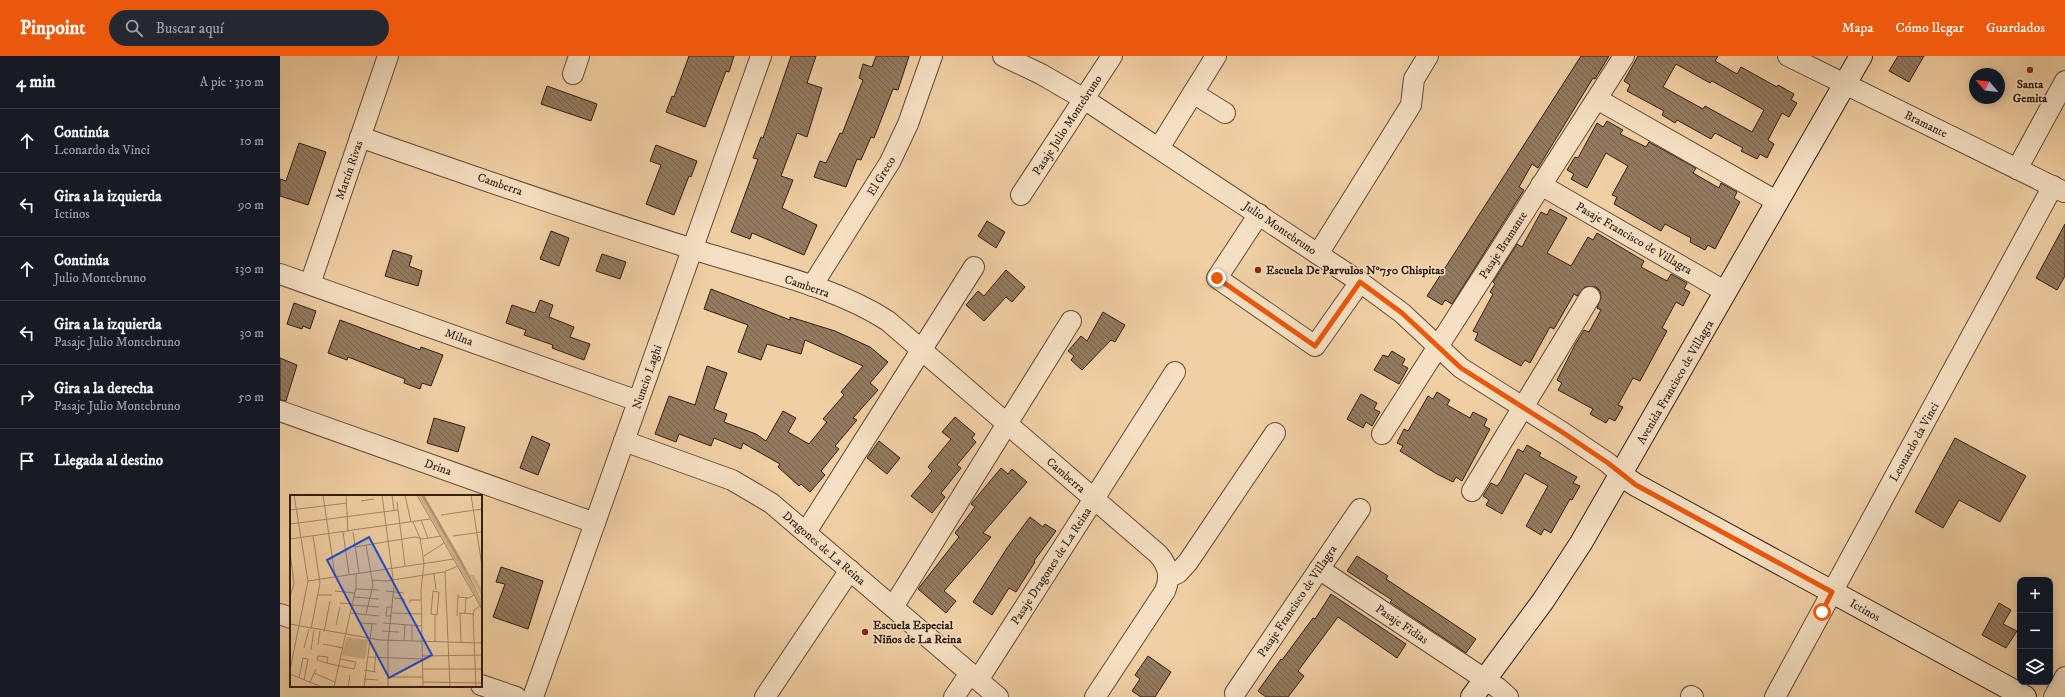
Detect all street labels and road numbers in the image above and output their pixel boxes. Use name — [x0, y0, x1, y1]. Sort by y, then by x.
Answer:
street label: Pasaje Julio Montebruno — [1029, 72, 1106, 178]
street label: Bramante — [1902, 108, 1950, 141]
street label: Martín Rivas — [332, 139, 367, 202]
street label: El Greco — [864, 154, 899, 199]
street label: Camberra — [475, 170, 525, 199]
street label: Julio Montebruno — [1239, 198, 1319, 258]
street label: Pasaje Francisco de Villagra — [1573, 199, 1695, 278]
street label: Pasaje Bramante — [1476, 209, 1531, 282]
street label: Camberra — [782, 272, 832, 301]
street label: Avenida Francisco de Villagra — [1634, 317, 1718, 447]
street label: Milna — [443, 325, 476, 350]
street label: Nuncio Laghi — [629, 343, 666, 411]
street label: Leonardo da Vinci — [1886, 400, 1942, 485]
street label: Camberra — [1043, 454, 1089, 497]
street label: Drina — [422, 456, 454, 479]
street label: Pasaje Dragones de La Reina — [1008, 504, 1095, 628]
street label: Dragones de La Reina — [779, 508, 869, 589]
street label: Pasaje Francisco de Villagra — [1254, 542, 1341, 660]
street label: Ictinos — [1847, 596, 1883, 625]
street label: Pasaje Fidias — [1373, 601, 1431, 647]

